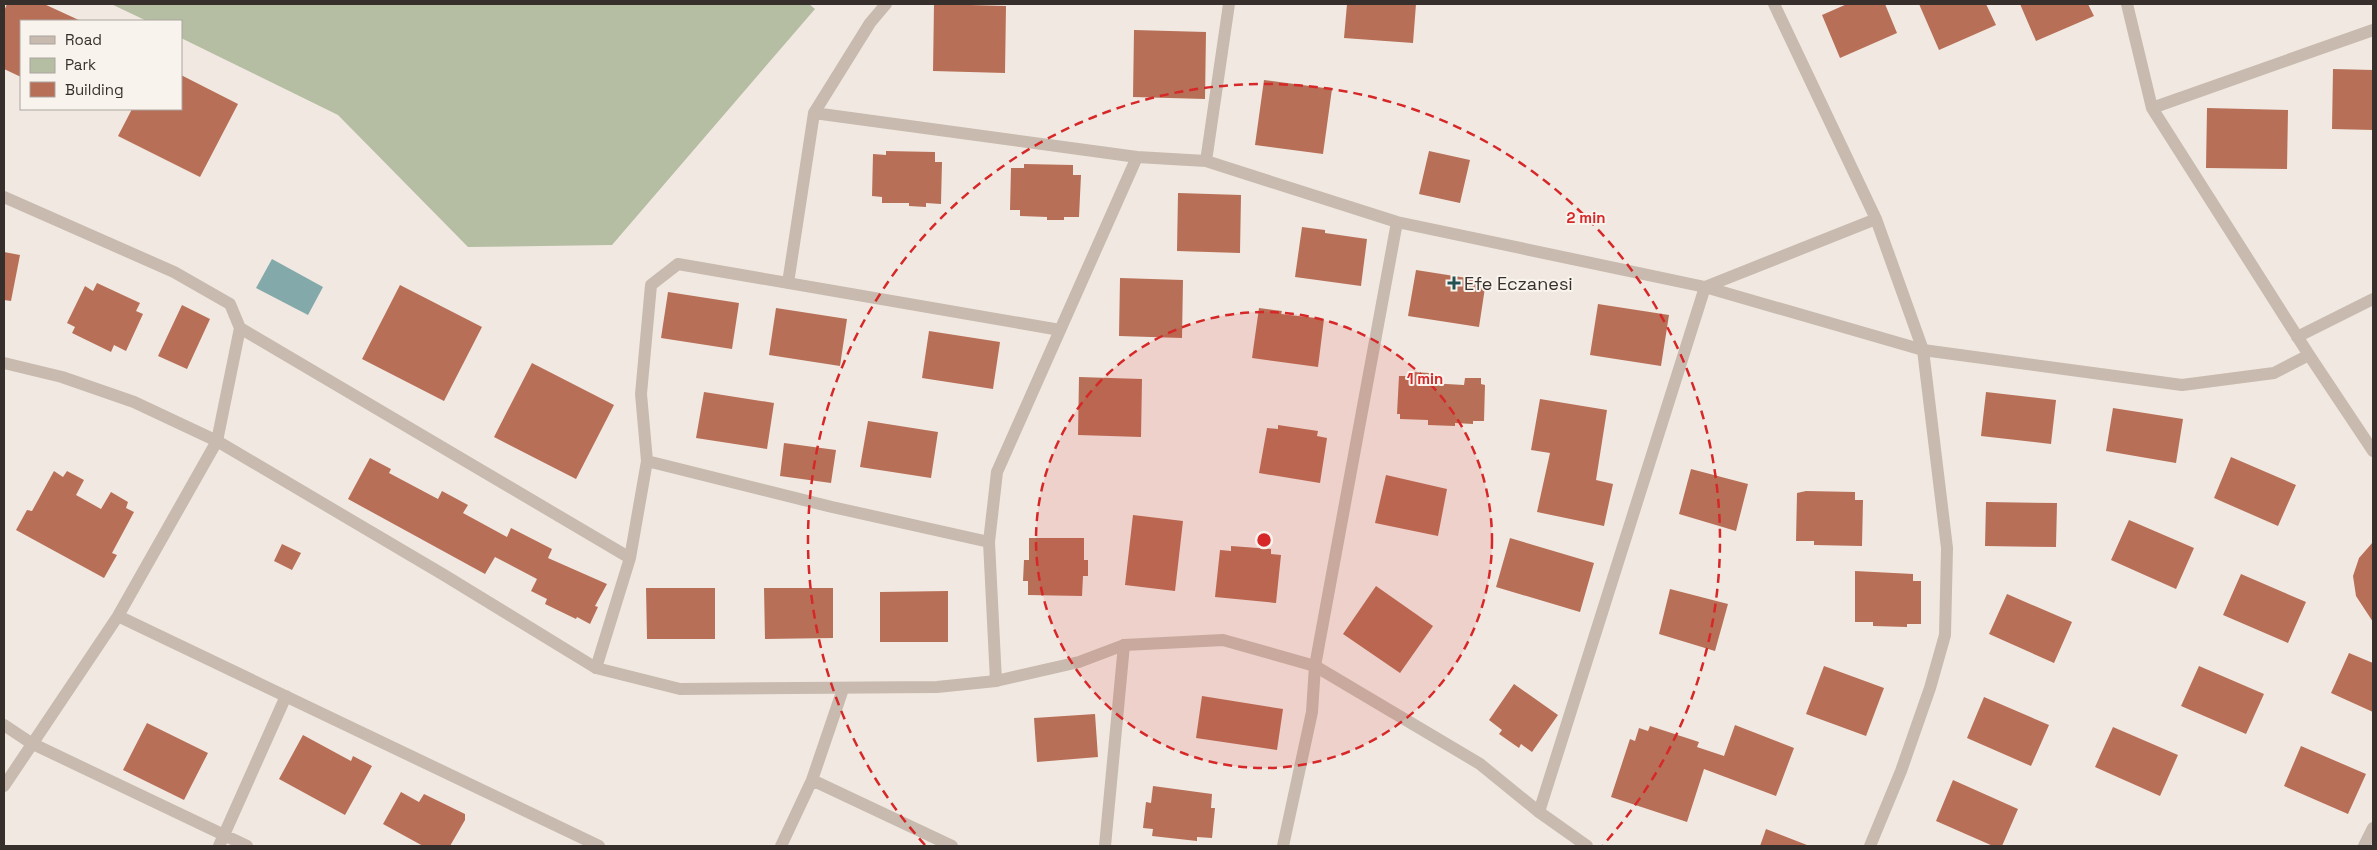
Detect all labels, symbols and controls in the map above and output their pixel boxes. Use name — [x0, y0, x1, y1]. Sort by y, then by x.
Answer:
legend — [20, 20, 182, 110]
text: Road — [65, 30, 102, 49]
text: Park — [65, 55, 96, 74]
text: Building — [65, 80, 124, 99]
text: 2 min — [1567, 208, 1605, 227]
place label: Efe Eczanesi — [1464, 272, 1573, 295]
marker: Efe Eczanesi — [1448, 277, 1460, 289]
text: 1 min — [1407, 369, 1443, 388]
centre of rings — [1255, 531, 1273, 549]

